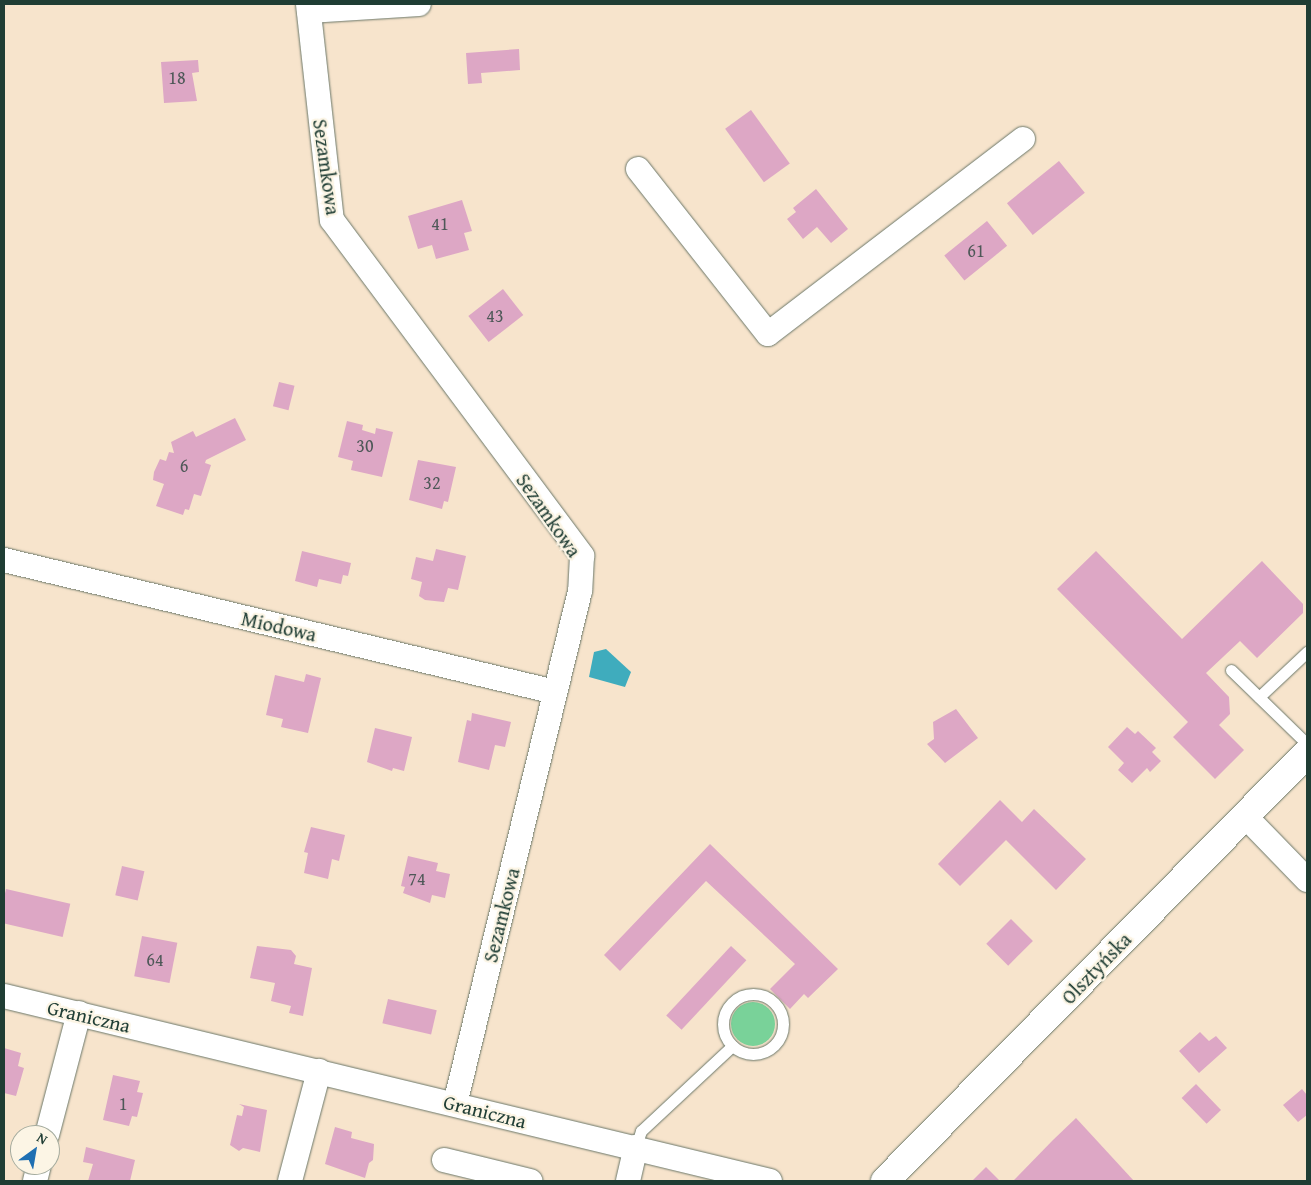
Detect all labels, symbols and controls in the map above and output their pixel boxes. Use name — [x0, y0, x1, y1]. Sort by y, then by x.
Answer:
house number: 18 — [168, 67, 186, 89]
street label: Sezamkowa — [308, 117, 346, 217]
house number: 41 — [431, 213, 449, 235]
house number: 61 — [967, 240, 985, 262]
house number: 43 — [486, 305, 504, 327]
house number: 30 — [356, 435, 374, 457]
house number: 6 — [180, 455, 188, 477]
street label: Sezamkowa — [511, 469, 587, 561]
house number: 32 — [423, 472, 441, 494]
street label: Miodowa — [239, 606, 319, 646]
street label: Sezamkowa — [478, 865, 524, 965]
house number: 74 — [408, 868, 426, 890]
street label: Olsztyńska — [1056, 927, 1136, 1009]
house number: 64 — [146, 949, 164, 971]
street label: Graniczna — [45, 995, 133, 1037]
street label: Graniczna — [441, 1089, 529, 1133]
house number: 1 — [119, 1093, 127, 1115]
north arrow — [10, 1125, 60, 1175]
text: N — [33, 1127, 52, 1149]

